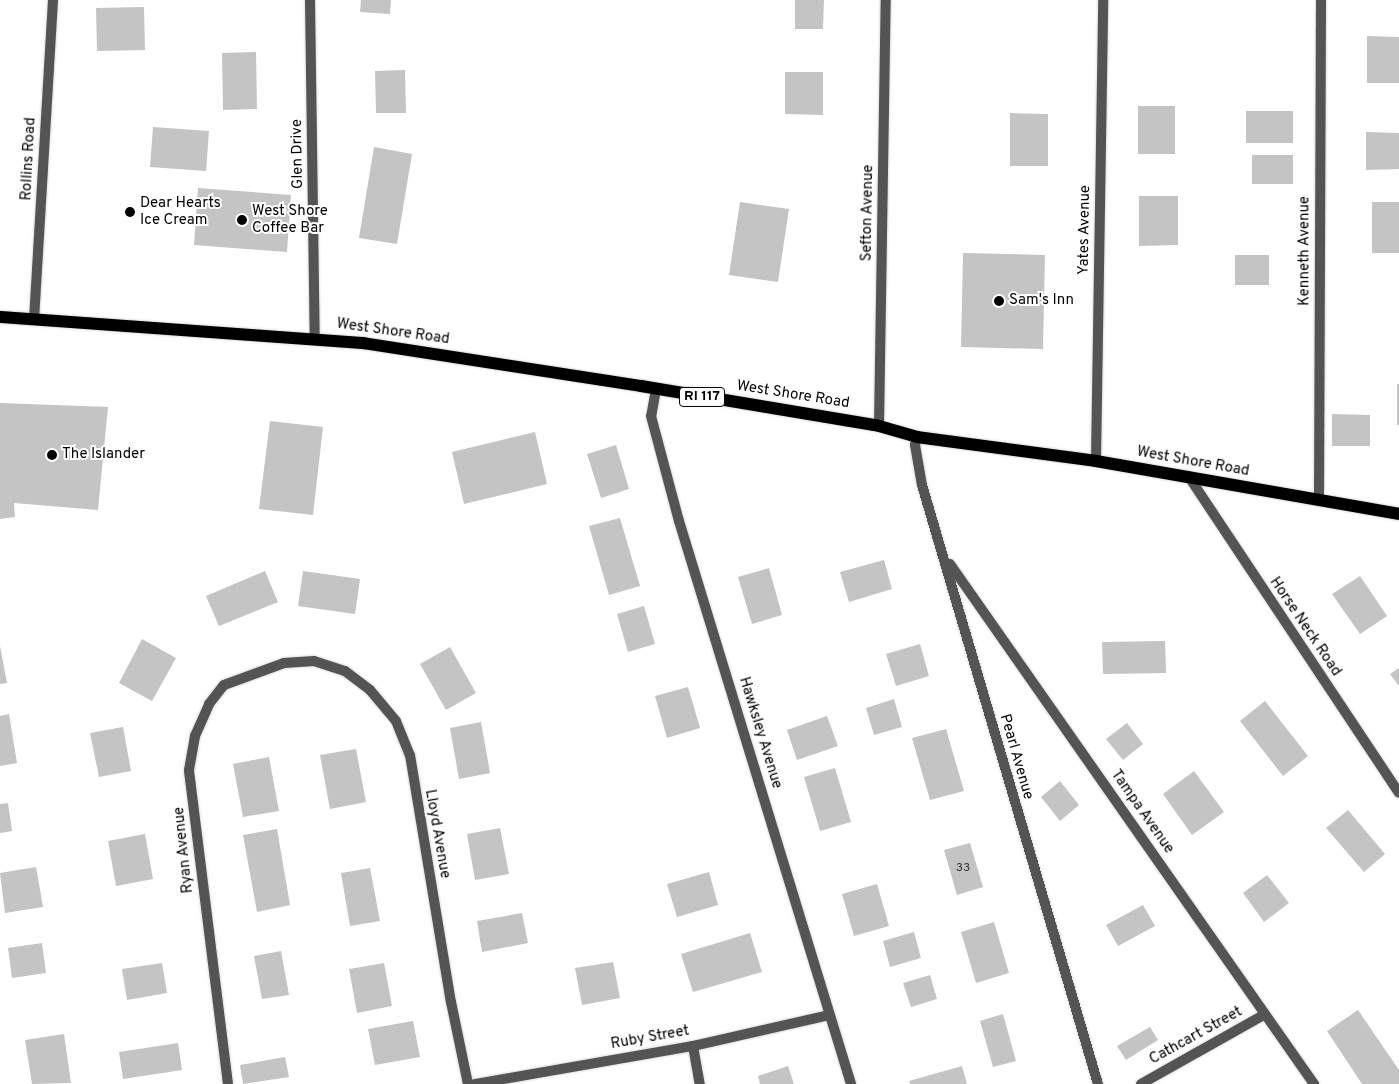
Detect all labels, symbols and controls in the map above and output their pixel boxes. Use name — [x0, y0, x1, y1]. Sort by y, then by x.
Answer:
street label: Rollins Road — [18, 117, 40, 201]
street label: Glen Drive — [288, 119, 308, 189]
street label: Sefton Avenue — [858, 164, 878, 262]
street label: Yates Avenue — [1075, 185, 1095, 275]
place label: Dear Hearts Ice Cream — [140, 194, 221, 229]
street label: Kenneth Avenue — [1296, 196, 1314, 306]
place label: West Shore Coffee Bar — [252, 202, 328, 237]
marker: Dear Hearts Ice Cream — [124, 206, 136, 218]
marker: West Shore Coffee Bar — [236, 214, 248, 226]
place label: Sam's Inn — [1009, 292, 1074, 310]
marker: Sam's Inn — [993, 295, 1005, 307]
street label: West Shore Road — [335, 315, 451, 349]
street label: West Shore Road — [735, 377, 851, 413]
road number: RI 117 — [678, 386, 726, 408]
street label: West Shore Road — [1135, 443, 1251, 481]
place label: The Islander — [62, 446, 145, 464]
marker: The Islander — [46, 449, 58, 461]
street label: Horse Neck Road — [1265, 574, 1345, 680]
street label: Hawksley Avenue — [734, 675, 786, 791]
street label: Pearl Avenue — [995, 712, 1037, 802]
street label: Tampa Avenue — [1106, 766, 1178, 858]
street label: Lloyd Avenue — [420, 788, 454, 880]
street label: Ryan Avenue — [170, 806, 198, 894]
house number: 33 — [956, 862, 970, 876]
street label: Cathcart Street — [1146, 1003, 1246, 1069]
street label: Ruby Street — [609, 1022, 691, 1054]

